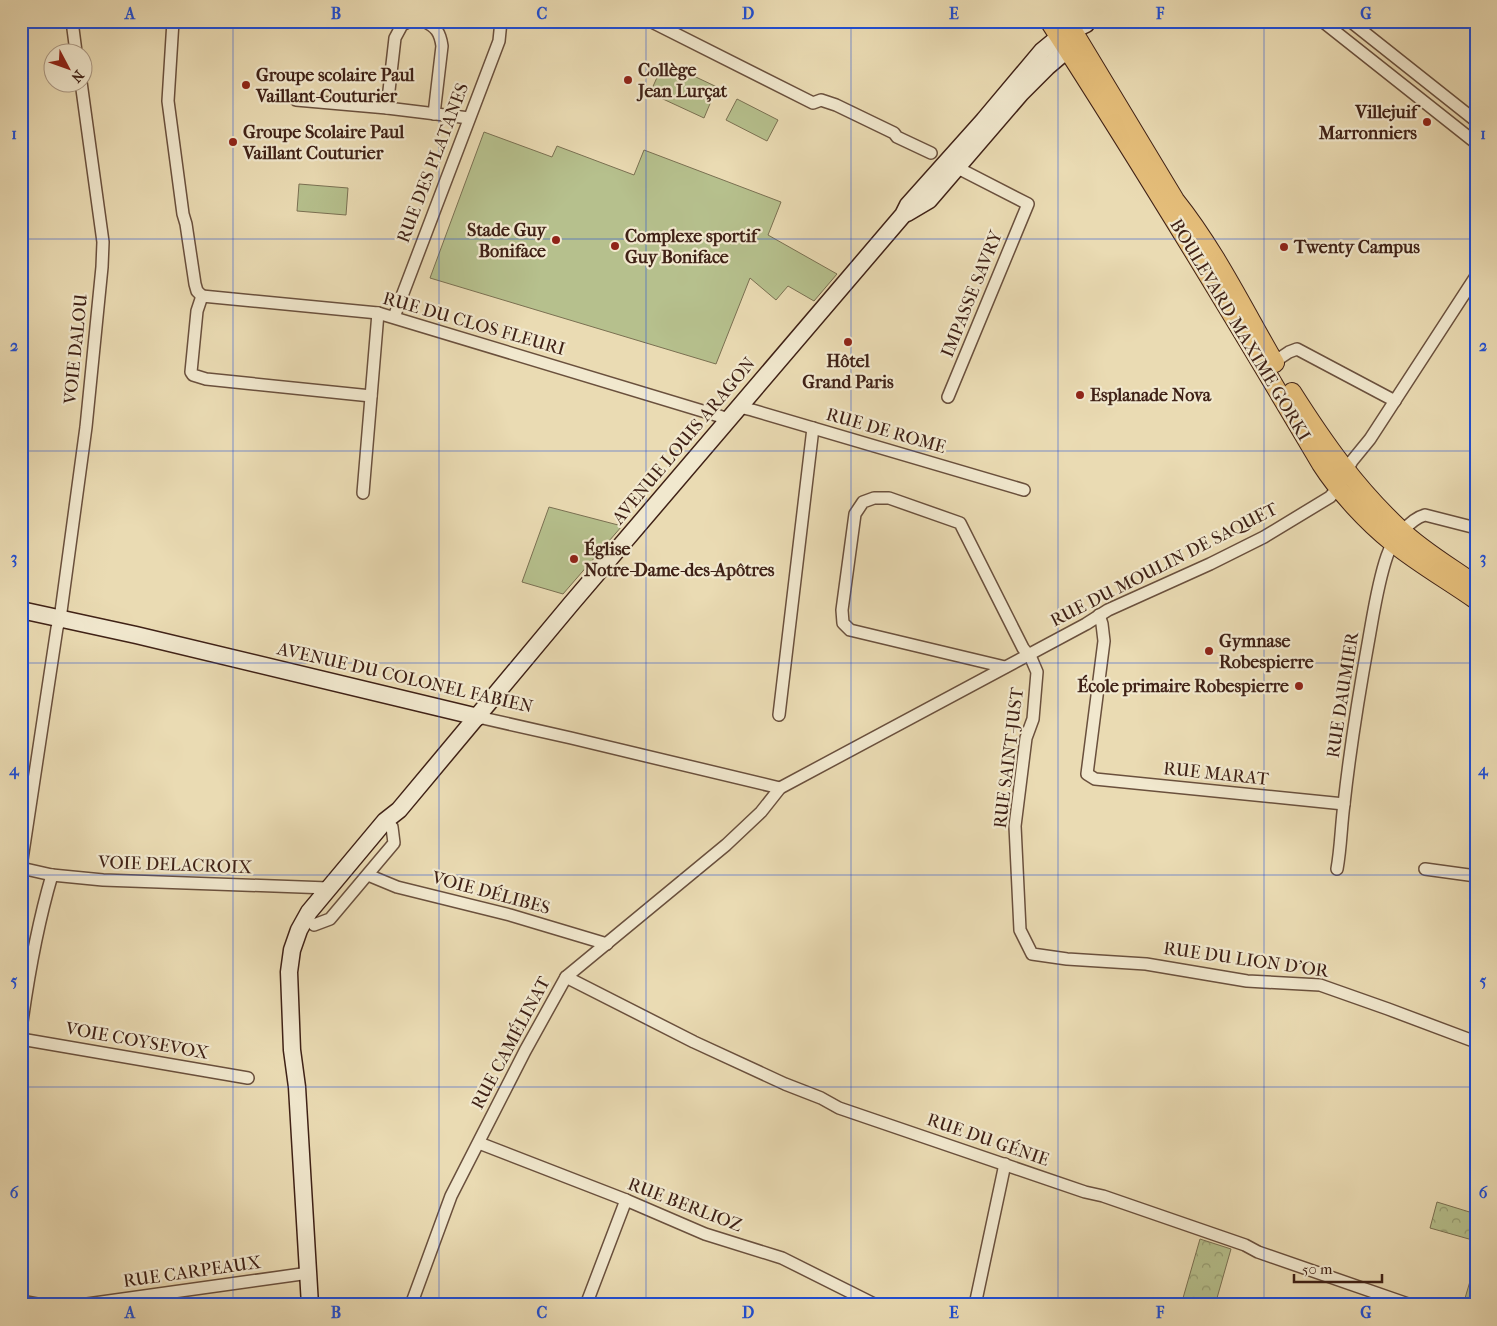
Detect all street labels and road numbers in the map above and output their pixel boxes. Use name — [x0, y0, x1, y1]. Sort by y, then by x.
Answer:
street label: RUE DES PLATANES — [393, 80, 473, 246]
street label: BOULEVARD MAXIME GORKI — [1165, 215, 1315, 445]
street label: IMPASSE SAVRY — [937, 227, 1007, 360]
street label: RUE DU CLOS FLEURI — [380, 288, 568, 360]
street label: VOIE DALOU — [60, 293, 92, 406]
street label: AVENUE LOUIS ARAGON — [607, 353, 760, 529]
street label: RUE DE ROME — [824, 404, 948, 458]
street label: RUE DU MOULIN DE SAQUET — [1047, 498, 1282, 632]
street label: RUE DAUMIER — [1323, 630, 1363, 760]
street label: AVENUE DU COLONEL FABIEN — [274, 638, 535, 718]
street label: RUE SAINT-JUST — [990, 685, 1028, 830]
street label: RUE MARAT — [1162, 758, 1271, 790]
street label: VOIE DELACROIX — [97, 852, 252, 878]
street label: VOIE DÉLIBES — [429, 866, 553, 919]
street label: RUE DU LION D'OR — [1162, 938, 1331, 982]
street label: RUE CAMÉLINAT — [466, 972, 555, 1113]
street label: VOIE COYSEVOX — [63, 1018, 210, 1064]
street label: RUE DU GÉNIE — [924, 1108, 1052, 1171]
street label: RUE BERLIOZ — [625, 1174, 745, 1236]
street label: RUE CARPEAUX — [122, 1252, 262, 1292]

